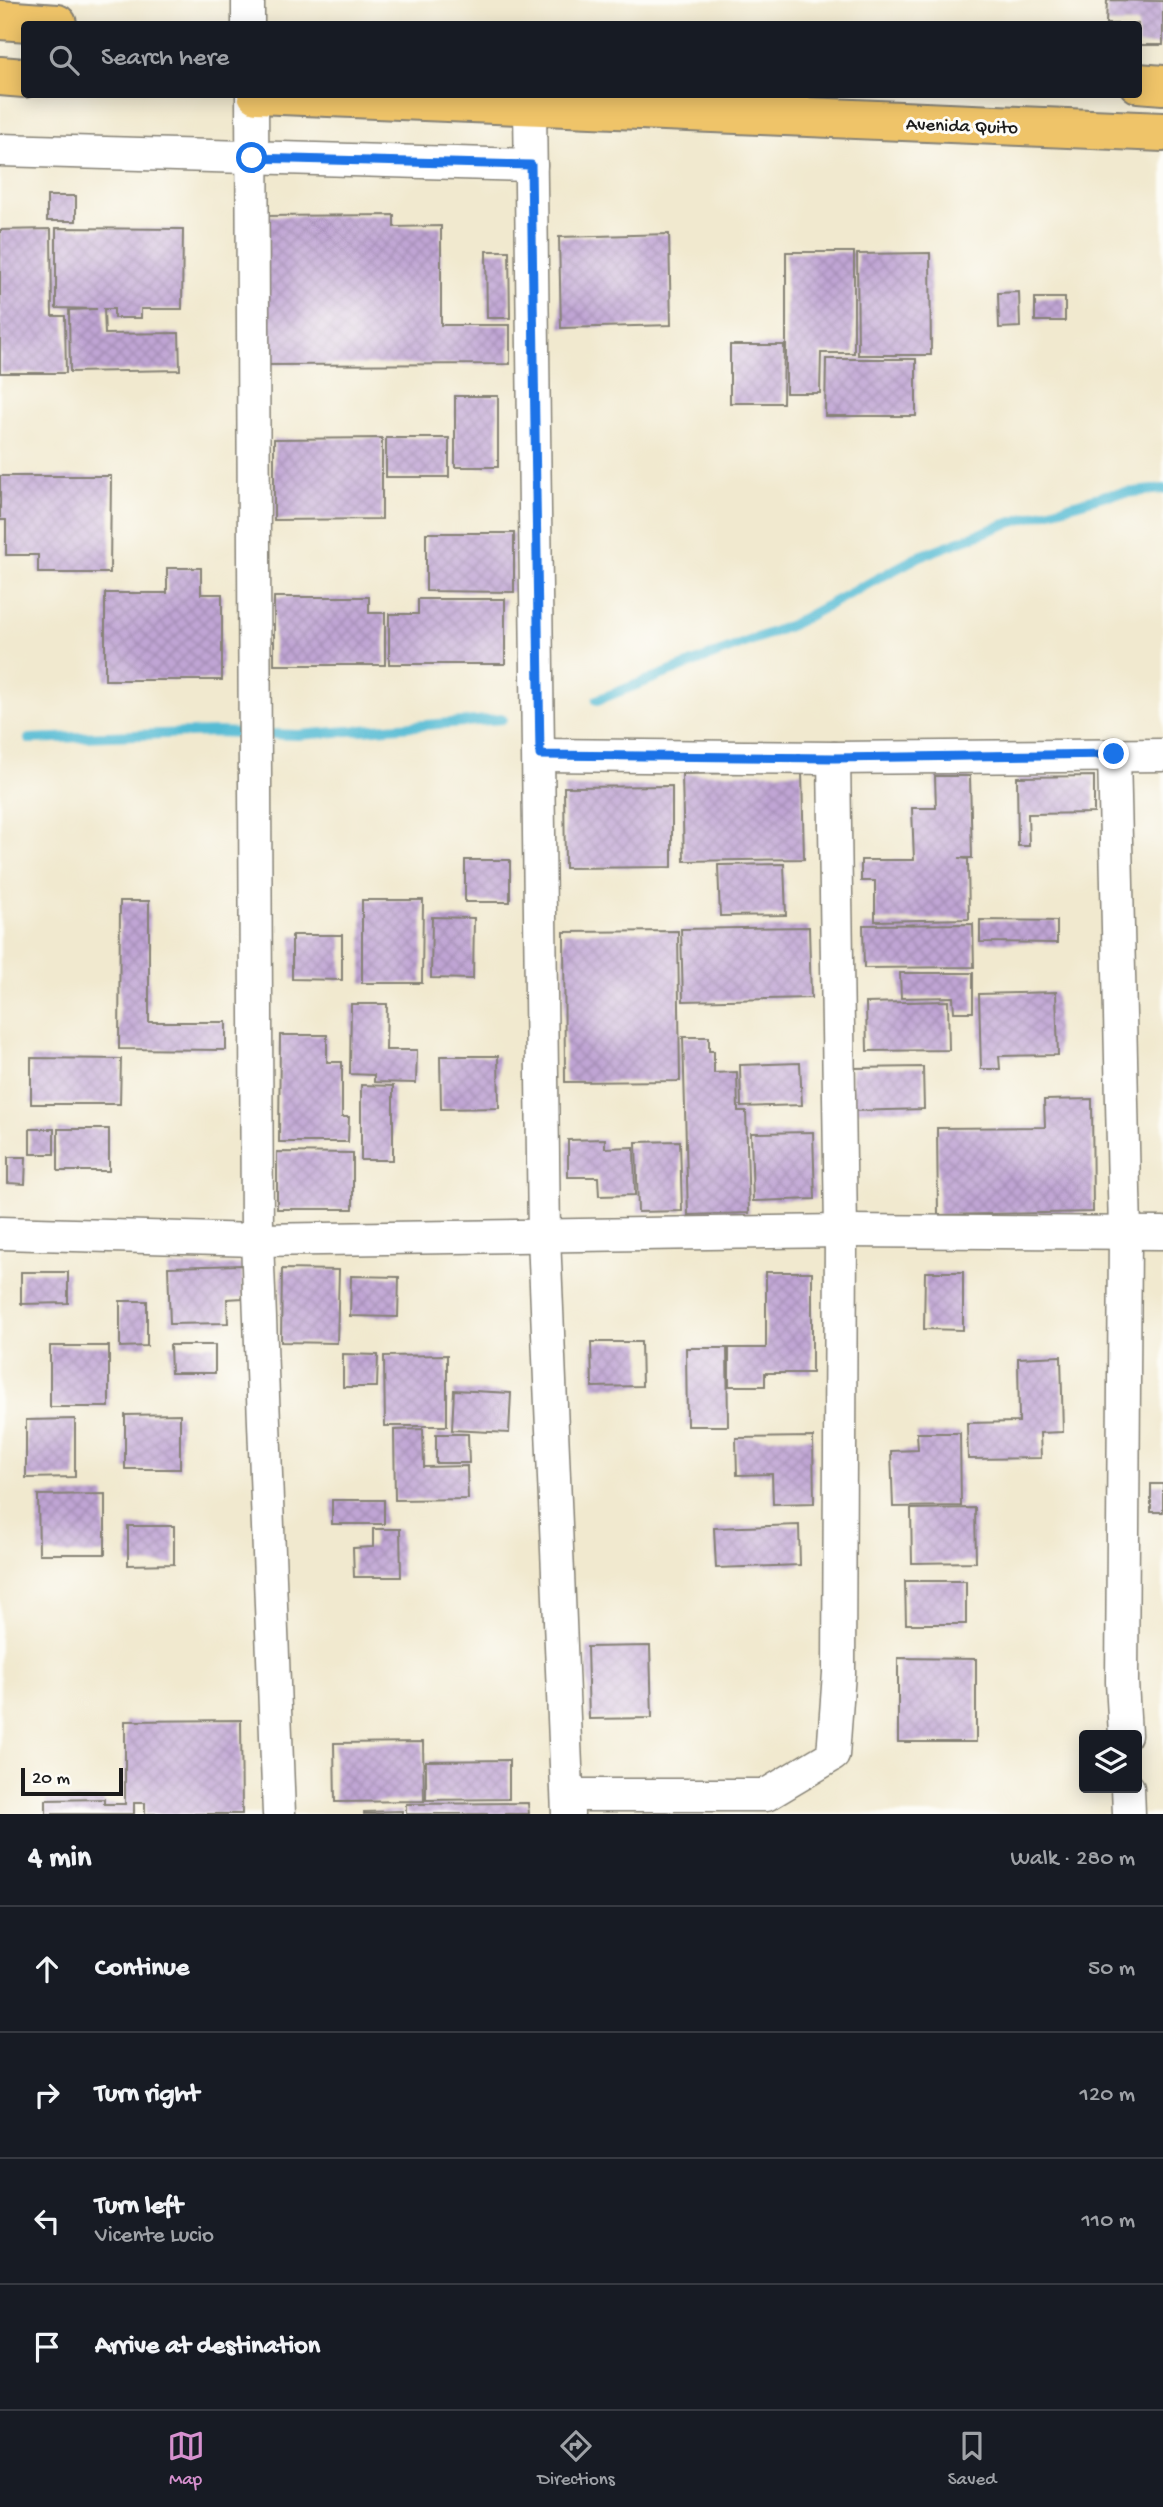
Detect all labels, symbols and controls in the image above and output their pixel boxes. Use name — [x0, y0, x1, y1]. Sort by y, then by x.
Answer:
search box — [21, 21, 1142, 98]
icon: search — [45, 41, 83, 79]
text: Search here — [101, 44, 229, 75]
street label: Avenida Quito — [905, 114, 1018, 141]
route start — [236, 142, 267, 173]
route end — [1098, 738, 1129, 769]
map controls — [1079, 1730, 1142, 1793]
button: layers — [1079, 1730, 1142, 1793]
scale bar — [21, 1765, 122, 1797]
text: 20 m — [32, 1768, 70, 1791]
text: 4 min — [28, 1842, 91, 1877]
text: Walk · 280 m — [1011, 1846, 1135, 1873]
icon: ahead — [28, 1950, 66, 1988]
text: Continue — [95, 1954, 189, 1985]
text: 50 m — [1088, 1956, 1135, 1983]
icon: right — [28, 2076, 66, 2114]
text: Turn right — [95, 2080, 199, 2111]
text: 120 m — [1080, 2082, 1135, 2109]
text: Turn left — [95, 2192, 183, 2223]
icon: left — [28, 2202, 66, 2240]
text: 110 m — [1082, 2208, 1135, 2235]
text: Vicente Lucio — [95, 2223, 214, 2250]
icon: arrive — [28, 2328, 66, 2366]
text: Arrive at destination — [95, 2332, 320, 2363]
tab: Map — [167, 2427, 205, 2492]
tab: Directions — [538, 2427, 615, 2492]
tab: Saved — [948, 2427, 996, 2492]

